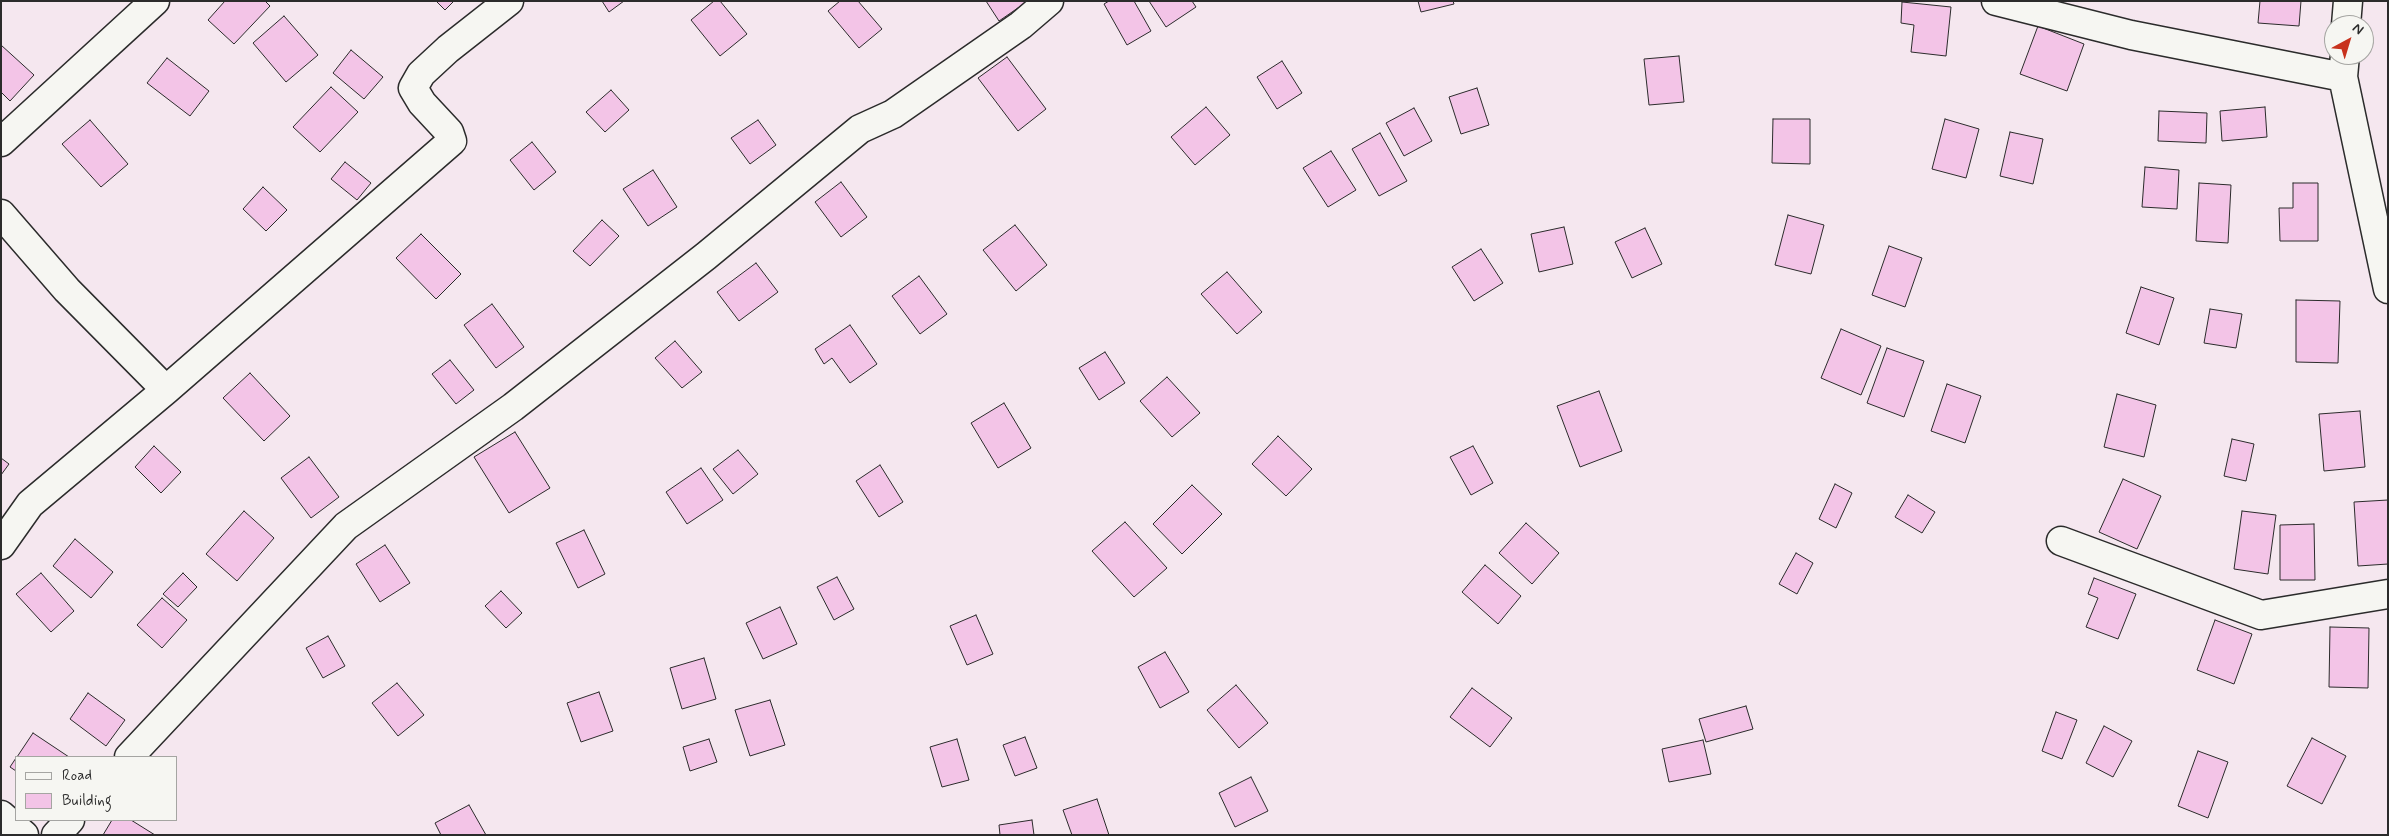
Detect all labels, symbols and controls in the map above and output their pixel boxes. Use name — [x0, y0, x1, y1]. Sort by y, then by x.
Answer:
north arrow — [2324, 15, 2374, 65]
text: N — [2349, 19, 2367, 39]
legend — [15, 756, 178, 821]
text: Road — [62, 766, 92, 786]
text: Building — [62, 791, 112, 811]

